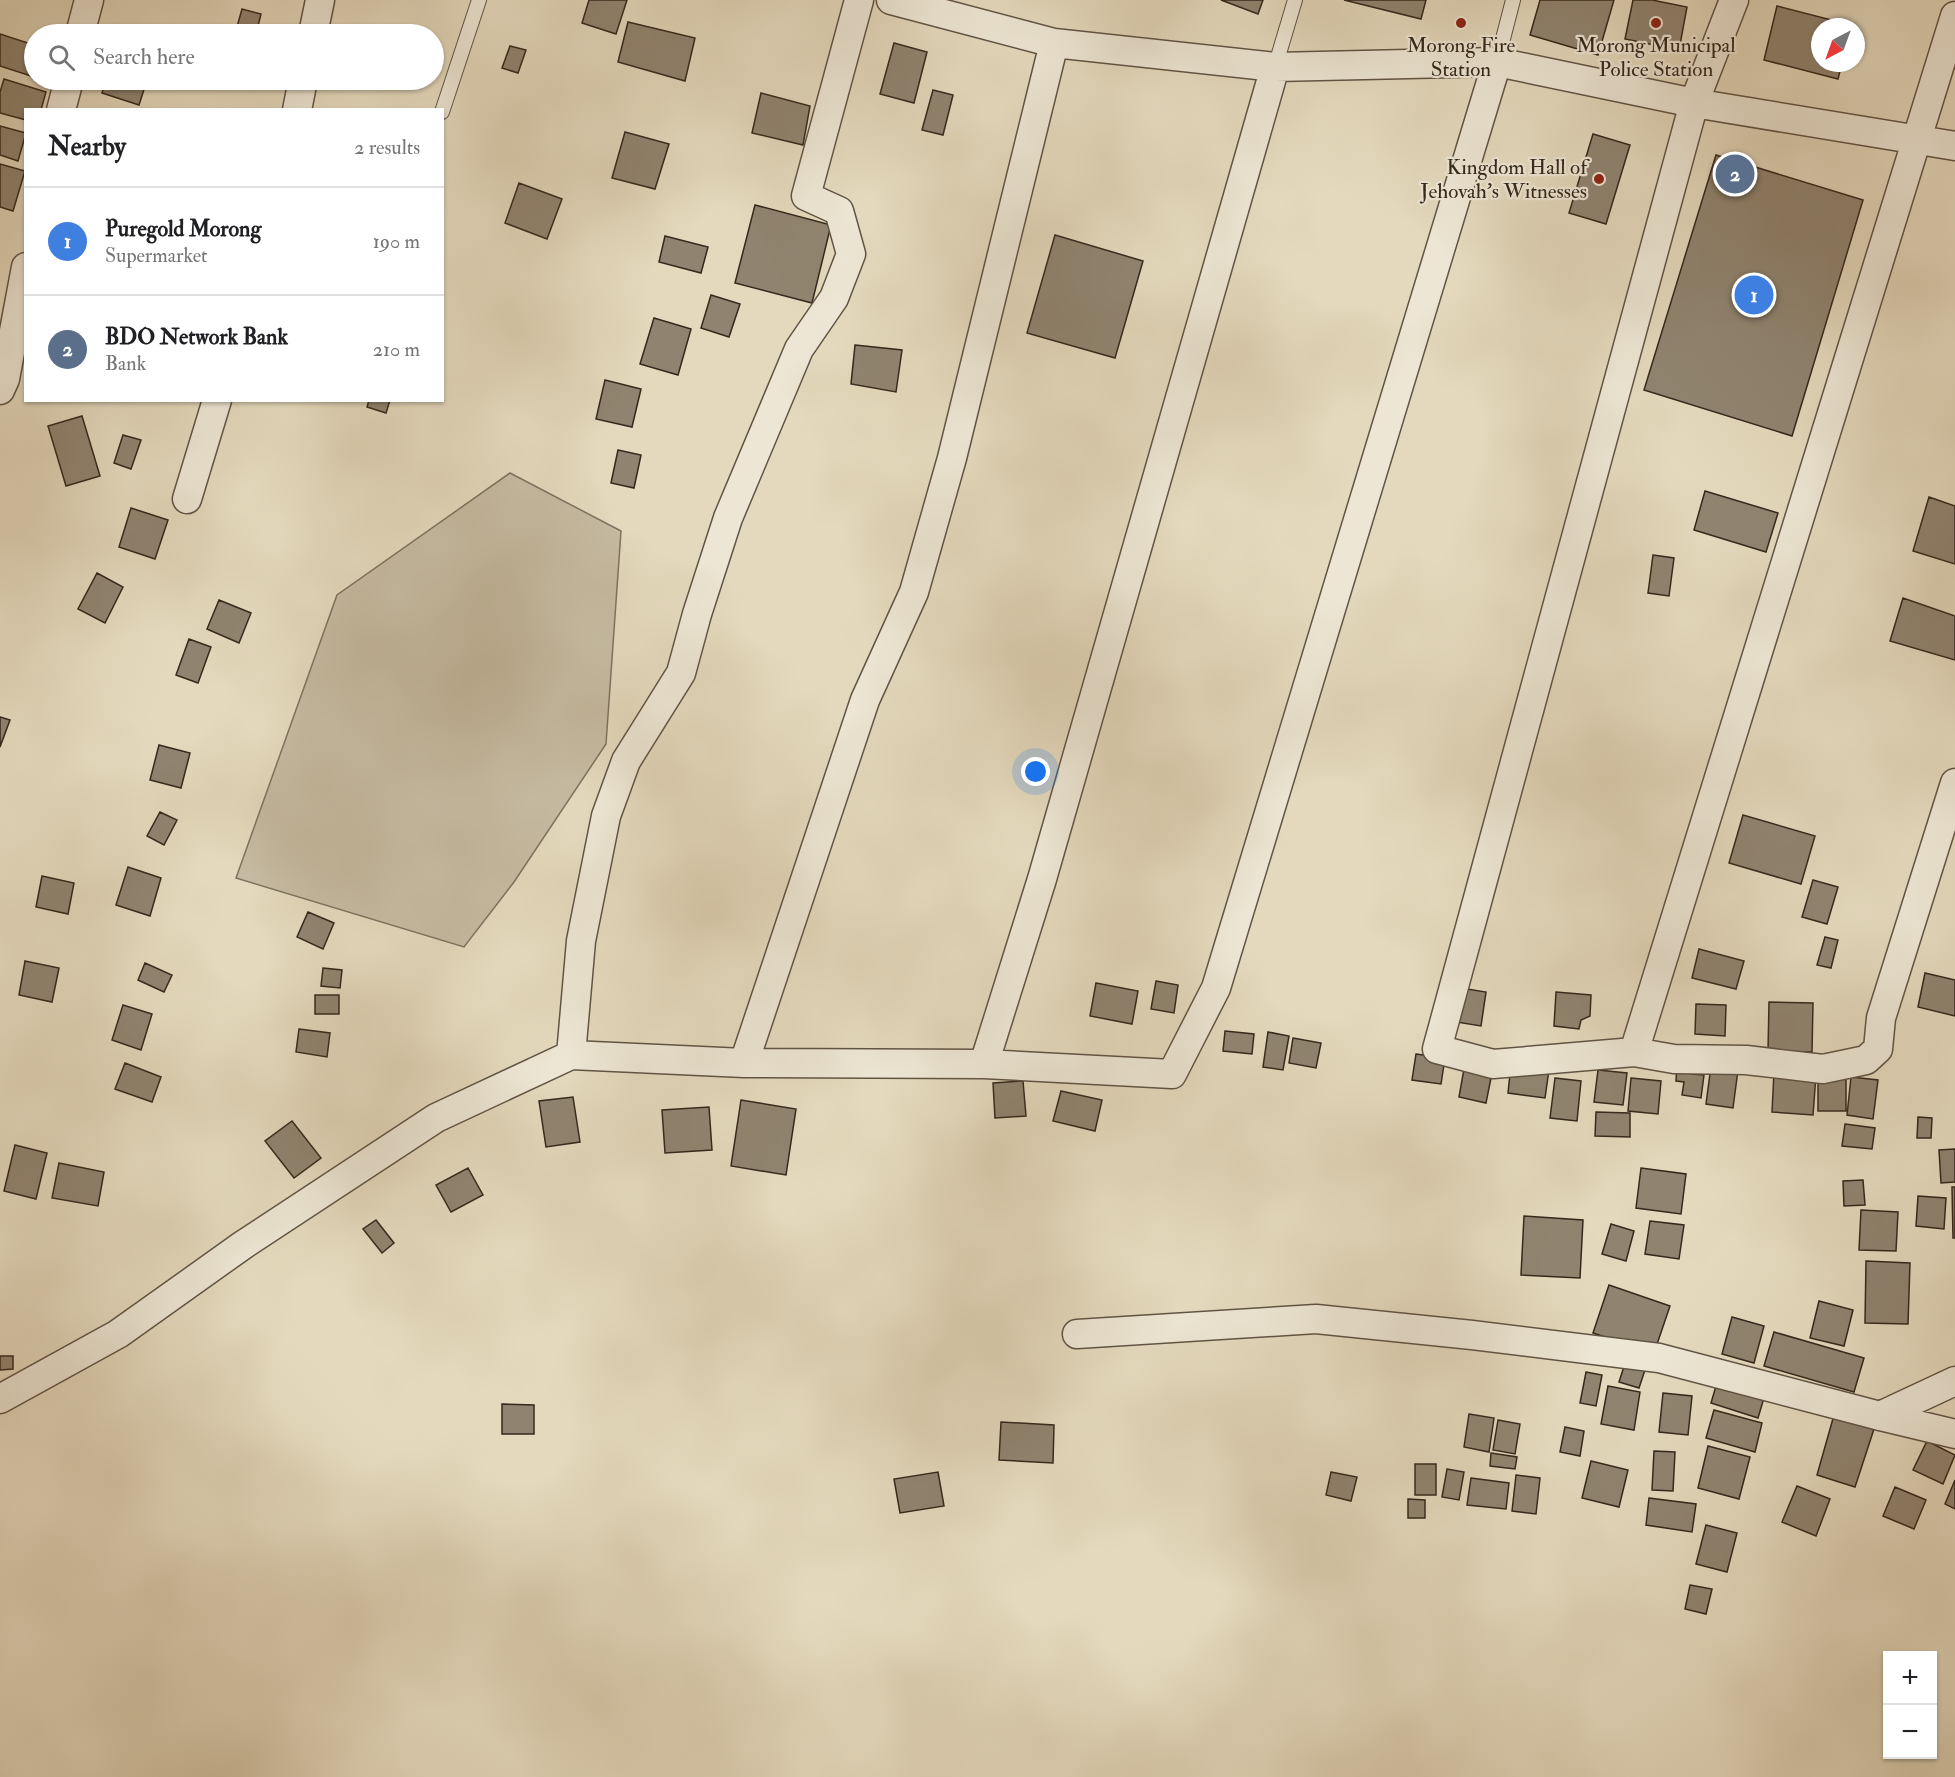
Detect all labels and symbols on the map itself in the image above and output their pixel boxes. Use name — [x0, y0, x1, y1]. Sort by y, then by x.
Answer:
marker: Morong Fire Station — [1454, 16, 1468, 30]
marker: Morong Municipal Police Station — [1649, 16, 1663, 30]
north arrow — [1811, 18, 1865, 72]
place label: Morong Fire Station — [1407, 32, 1516, 83]
place label: Morong Municipal Police Station — [1576, 32, 1736, 83]
pin: 2 — [1716, 152, 1754, 196]
place label: Kingdom Hall of Jehovah's Witnesses — [1419, 154, 1590, 205]
marker: Kingdom Hall of Jehovah's Witnesses — [1592, 172, 1606, 186]
pin: 1 — [1734, 272, 1774, 318]
your location — [1021, 757, 1050, 786]

